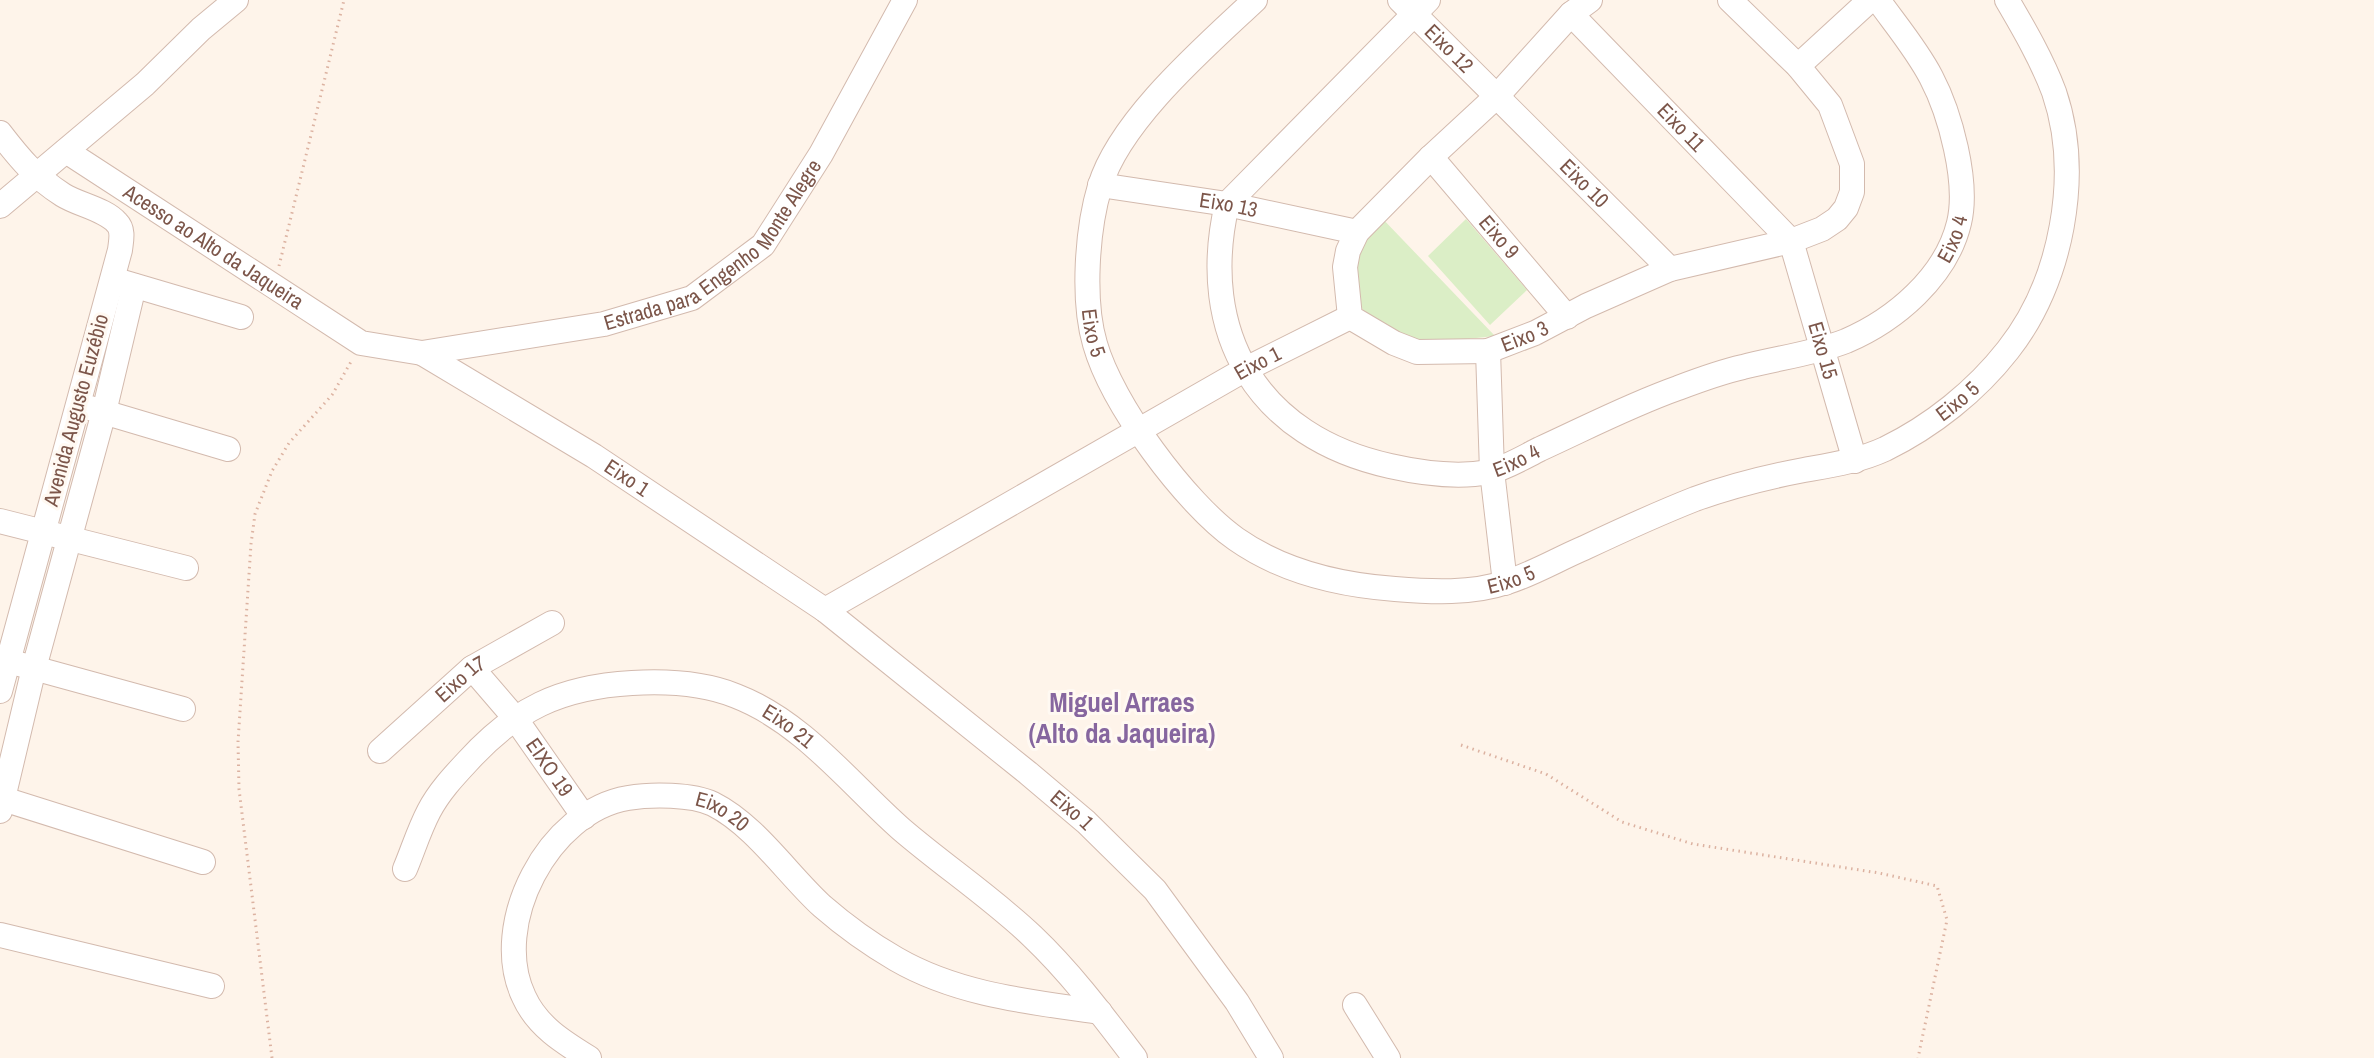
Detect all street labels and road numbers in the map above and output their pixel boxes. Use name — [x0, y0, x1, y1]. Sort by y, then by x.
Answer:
street label: Eixo 12 — [1418, 17, 1480, 79]
street label: Eixo 11 — [1651, 96, 1712, 158]
street label: Eixo 10 — [1554, 152, 1615, 214]
street label: Estrada para Engenho Monte Alegre — [600, 154, 828, 337]
street label: Acesso ao Alto da Jaqueira — [117, 177, 310, 316]
street label: Eixo 13 — [1198, 185, 1260, 224]
street label: Eixo 9 — [1473, 209, 1526, 265]
street label: Eixo 4 — [1930, 212, 1974, 268]
street label: Eixo 5 — [1075, 307, 1113, 361]
street label: Avenida Augusto Euzébio — [36, 311, 115, 510]
street label: Eixo 3 — [1497, 313, 1553, 359]
street label: Eixo 15 — [1801, 318, 1845, 382]
street label: Eixo 1 — [1228, 339, 1286, 387]
street label: Eixo 5 — [1929, 374, 1986, 428]
street label: Eixo 4 — [1489, 436, 1545, 484]
street label: Eixo 1 — [599, 452, 656, 503]
street label: Eixo 5 — [1484, 558, 1539, 601]
street label: Eixo 17 — [428, 648, 490, 709]
street label: Eixo 21 — [757, 697, 822, 755]
street label: EIXO 19 — [519, 732, 580, 802]
street label: Eixo 1 — [1044, 783, 1101, 837]
street label: Eixo 20 — [692, 784, 756, 838]

